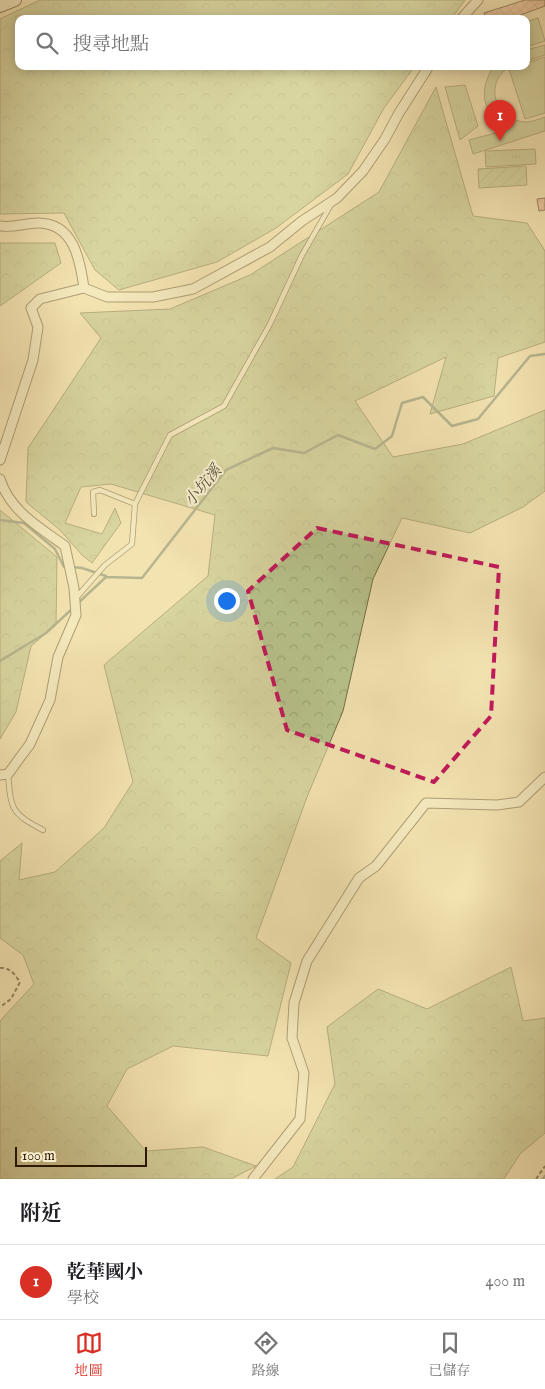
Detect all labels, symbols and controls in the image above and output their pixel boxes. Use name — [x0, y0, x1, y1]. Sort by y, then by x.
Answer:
search box — [15, 15, 530, 70]
icon: search — [33, 29, 61, 57]
text: 搜尋地點 — [73, 33, 149, 57]
pin: 1 — [484, 100, 516, 141]
water label: 小坑溪 — [180, 460, 228, 511]
your location — [214, 588, 240, 614]
scale bar — [15, 1144, 148, 1167]
text: 100 m — [22, 1147, 55, 1165]
text: 附近 — [20, 1201, 62, 1228]
text: 乾華國小 — [67, 1261, 143, 1285]
text: 1 — [33, 1272, 39, 1292]
text: 400 m — [486, 1272, 525, 1292]
text: 學校 — [67, 1289, 99, 1309]
tab: 地圖 — [75, 1329, 103, 1380]
tab: 路線 — [252, 1329, 280, 1380]
tab: 已儲存 — [429, 1329, 471, 1380]

